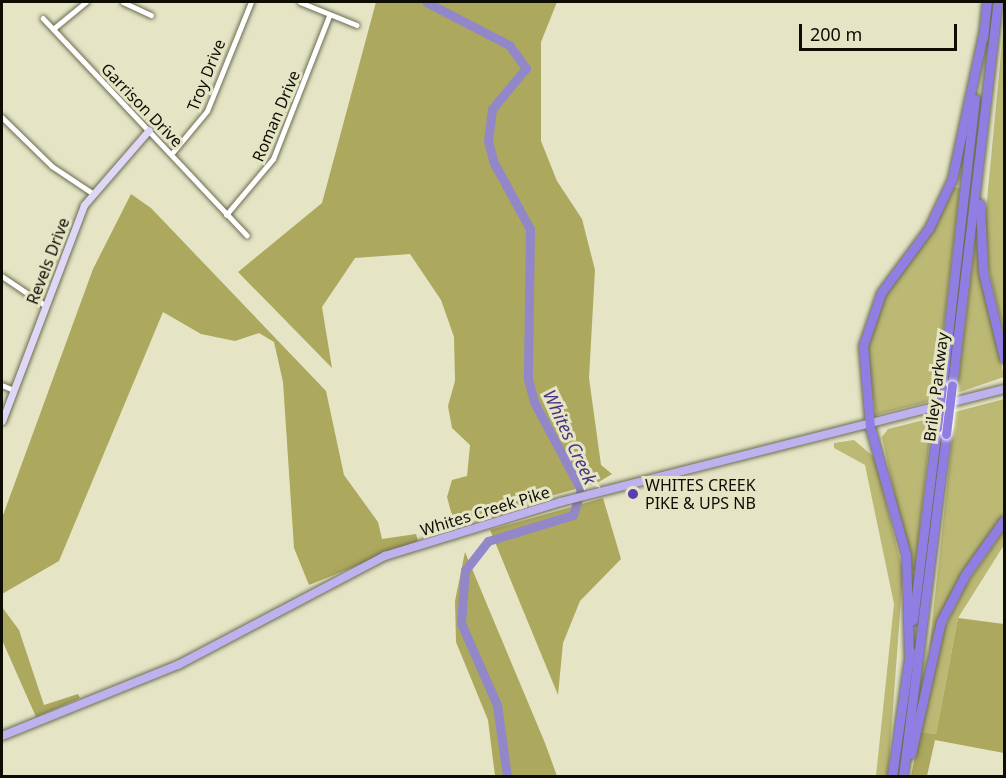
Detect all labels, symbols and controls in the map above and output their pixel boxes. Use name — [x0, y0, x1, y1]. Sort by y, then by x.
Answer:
scale bar — [802, 12, 960, 50]
text: 200 m — [810, 22, 862, 46]
street label: Troy Drive — [183, 36, 229, 114]
street label: Garrison Drive — [97, 59, 187, 151]
street label: Roman Drive — [248, 68, 304, 164]
street label: Revels Drive — [23, 215, 73, 307]
street label: Briley Parkway — [920, 331, 952, 443]
water label: Whites Creek — [539, 386, 601, 488]
place label: WHITES CREEK PIKE & UPS NB — [645, 475, 756, 513]
street label: Whites Creek Pike — [418, 482, 552, 540]
marker: WHITES CREEK PIKE & UPS NB — [626, 487, 640, 501]

